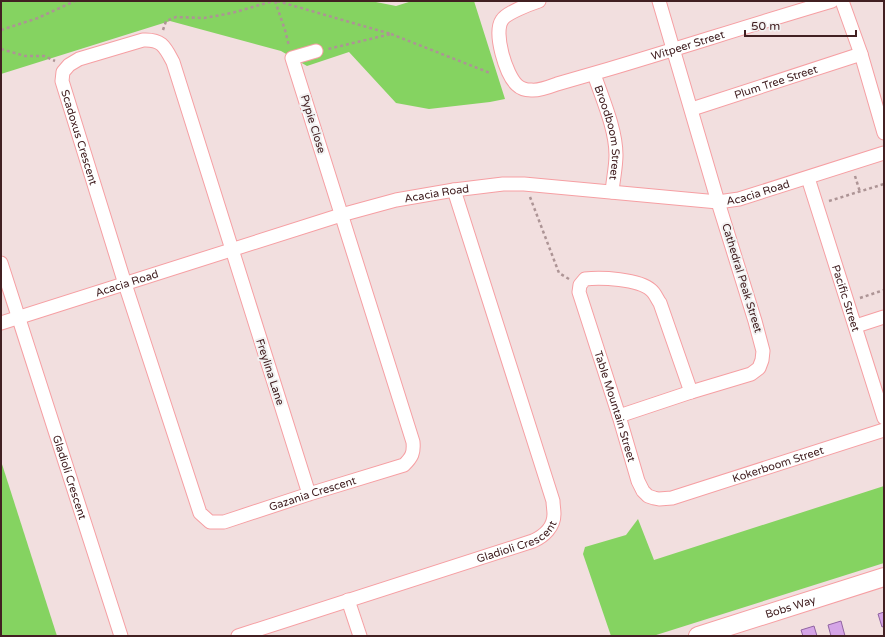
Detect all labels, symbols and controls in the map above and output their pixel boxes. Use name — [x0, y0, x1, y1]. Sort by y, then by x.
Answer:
scale bar — [745, 12, 856, 38]
text: 50 m — [751, 19, 780, 33]
street label: Witpeer Street — [649, 28, 726, 62]
street label: Plum Tree Street — [732, 62, 819, 101]
street label: Broodboom Street — [592, 84, 623, 181]
street label: Scadoxus Crescent — [59, 88, 100, 186]
street label: Pypie Close — [298, 93, 328, 155]
street label: Acacia Road — [725, 177, 791, 207]
street label: Acacia Road — [403, 182, 470, 205]
street label: Cathedral Peak Street — [719, 222, 765, 334]
street label: Pacific Street — [829, 263, 863, 333]
street label: Acacia Road — [94, 267, 160, 299]
street label: Freylina Lane — [253, 337, 287, 407]
street label: Table Mountain Street — [592, 349, 639, 463]
street label: Gladioli Crescent — [50, 433, 90, 521]
street label: Kokerboom Street — [730, 443, 825, 485]
street label: Gazania Crescent — [267, 474, 358, 513]
street label: Gladioli Crescent — [475, 519, 559, 565]
street label: Bobs Way — [764, 593, 817, 621]

